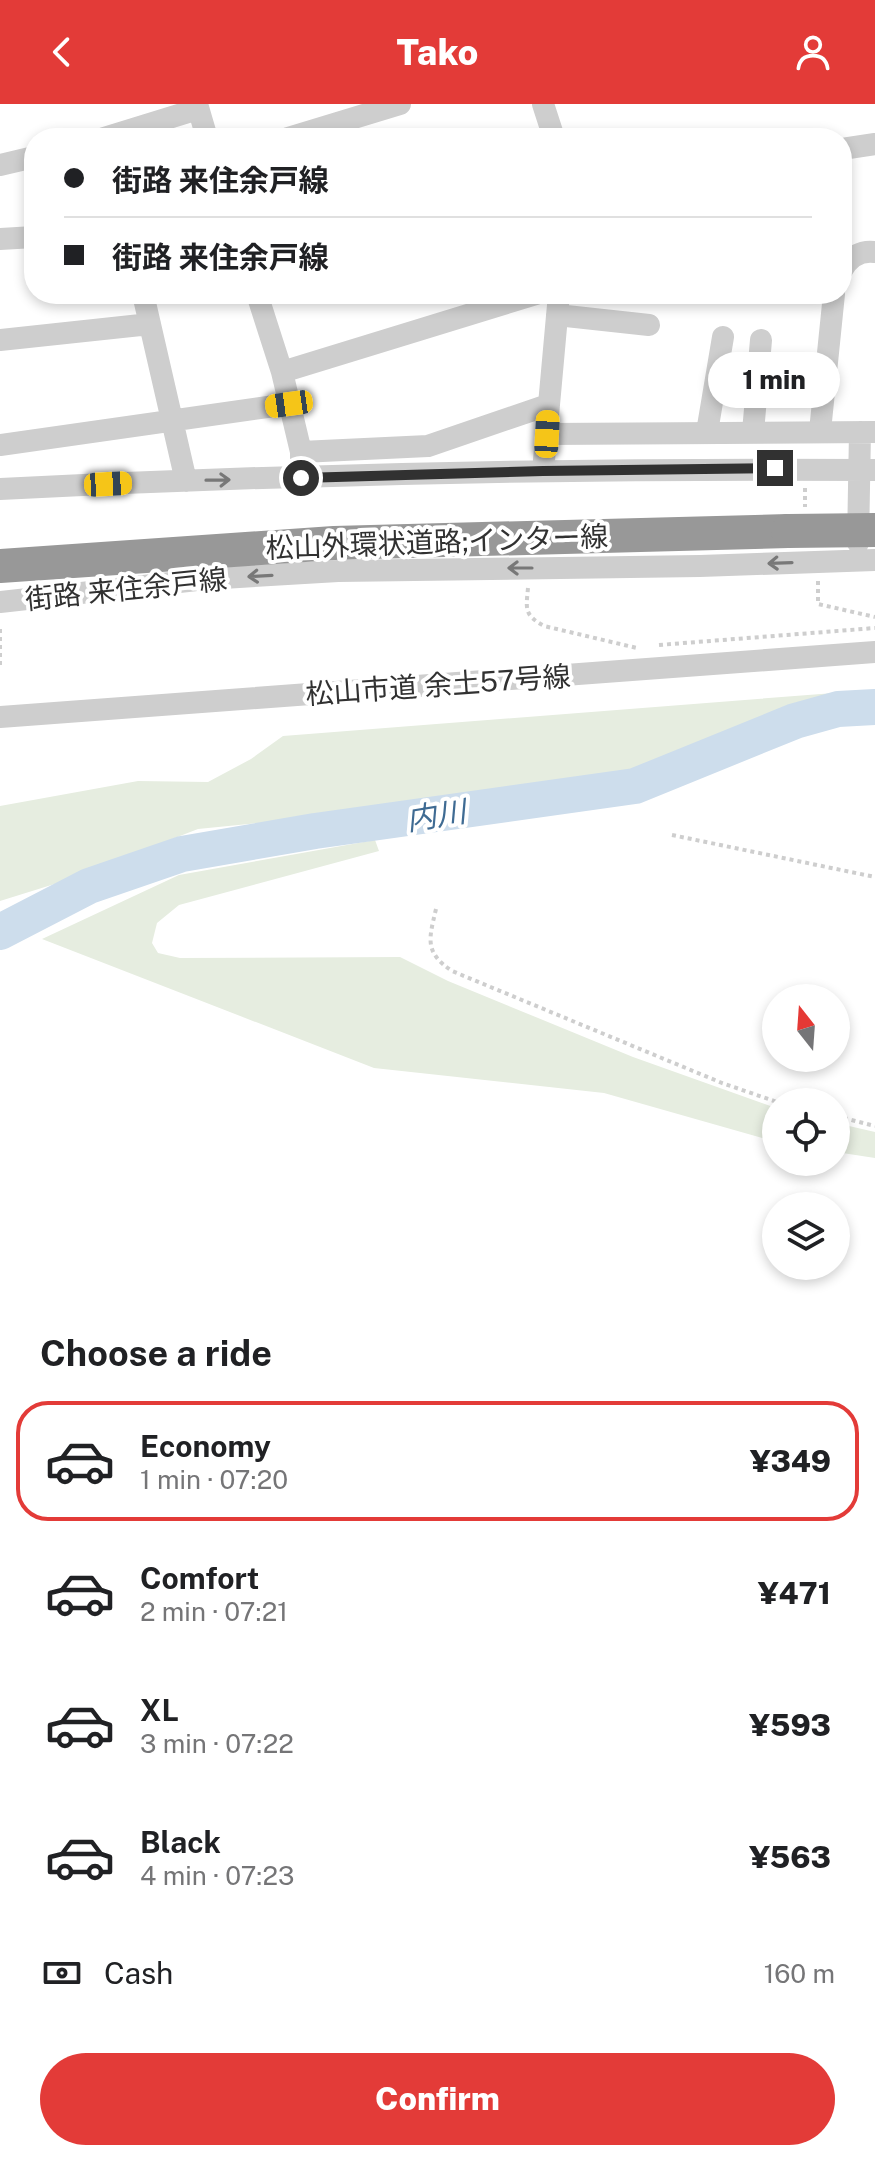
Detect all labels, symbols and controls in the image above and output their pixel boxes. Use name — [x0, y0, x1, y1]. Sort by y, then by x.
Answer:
icon: back — [40, 30, 84, 74]
icon: person — [791, 30, 835, 74]
text: Tako — [397, 31, 478, 73]
text: 街路 来住余戸線 — [112, 162, 329, 198]
text: 街路 来住余戸線 — [112, 239, 329, 275]
callout: 1 min — [709, 352, 841, 408]
text: 1 min — [742, 364, 806, 395]
car — [264, 389, 314, 419]
car — [534, 409, 560, 459]
route end — [757, 450, 793, 486]
route start — [283, 460, 319, 496]
car — [83, 471, 133, 497]
one-way arrow — [204, 472, 231, 488]
street label: 松山外環状道路;インター線 — [265, 519, 609, 564]
one-way arrow — [767, 556, 794, 571]
street label: 街路 来住余戸線 — [23, 561, 229, 616]
one-way arrow — [507, 561, 534, 576]
one-way arrow — [247, 568, 274, 583]
street label: 松山市道 余土57号線 — [304, 659, 572, 710]
water label: 内川 — [403, 792, 471, 837]
north arrow — [762, 984, 850, 1072]
map controls — [762, 984, 850, 1280]
button: locate — [762, 1088, 850, 1176]
button: layers — [762, 1192, 850, 1280]
text: Choose a ride — [40, 1332, 272, 1374]
icon: car — [44, 1425, 116, 1497]
text: Economy — [140, 1428, 271, 1464]
text: ¥349 — [750, 1443, 831, 1479]
text: 1 min · 07:20 — [140, 1464, 288, 1495]
icon: car — [44, 1557, 116, 1629]
text: Comfort — [140, 1560, 259, 1596]
text: ¥471 — [758, 1575, 831, 1611]
text: 2 min · 07:21 — [140, 1596, 288, 1627]
icon: car — [44, 1689, 116, 1761]
text: XL — [140, 1692, 179, 1728]
text: ¥593 — [749, 1707, 831, 1743]
text: 3 min · 07:22 — [140, 1728, 294, 1759]
icon: car — [44, 1821, 116, 1893]
text: Black — [140, 1824, 221, 1860]
text: ¥563 — [749, 1839, 831, 1875]
text: 4 min · 07:23 — [140, 1860, 295, 1891]
icon: cash — [40, 1951, 84, 1995]
text: Cash — [104, 1955, 173, 1991]
text: 160 m — [764, 1958, 835, 1989]
button: Confirm — [40, 2053, 835, 2145]

